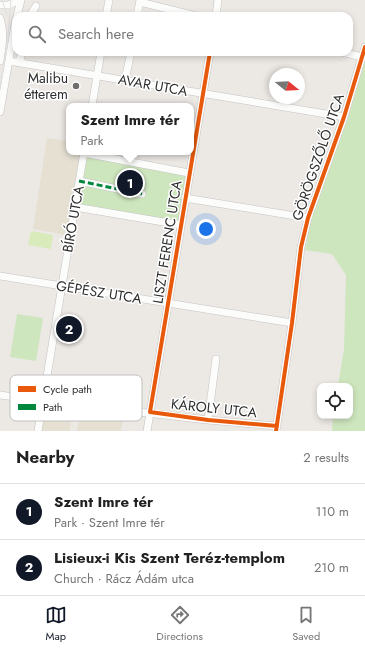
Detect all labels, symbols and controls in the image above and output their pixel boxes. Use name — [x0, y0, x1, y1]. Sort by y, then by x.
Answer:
search box — [12, 12, 353, 56]
icon: search — [26, 23, 48, 45]
text: Search here — [58, 23, 134, 45]
place label: Malibu étterem — [24, 68, 68, 104]
north arrow — [269, 68, 305, 104]
street label: AVAR UTCA — [117, 69, 190, 101]
marker: Malibu étterem — [71, 81, 81, 91]
street label: GÖRÖGSZŐLŐ UTCA — [287, 90, 349, 223]
popup — [66, 103, 194, 155]
text: Szent Imre tér — [80, 109, 180, 131]
text: Park — [80, 131, 104, 150]
pin: 1 — [117, 168, 143, 198]
street label: LISZT FERENC UTCA — [147, 178, 187, 305]
street label: BÍRÓ UTCA — [57, 183, 89, 254]
your location — [196, 219, 216, 239]
street label: GÉPÉSZ UTCA — [55, 275, 144, 309]
pin: 2 — [56, 314, 82, 344]
legend — [10, 375, 142, 421]
text: Cycle path — [43, 381, 92, 397]
map controls — [317, 383, 353, 419]
button: locate — [317, 383, 353, 419]
street label: KÁROLY UTCA — [170, 394, 259, 423]
text: Path — [43, 399, 62, 415]
text: Nearby — [16, 445, 74, 469]
text: 2 results — [303, 448, 349, 467]
text: Szent Imre tér — [54, 491, 153, 513]
text: 1 — [26, 502, 32, 521]
text: 110 m — [315, 502, 349, 521]
text: Park · Szent Imre tér — [54, 513, 165, 532]
text: Lisieux-i Kis Szent Teréz-templom — [54, 547, 285, 569]
text: 2 — [25, 558, 33, 577]
text: 210 m — [314, 558, 349, 577]
text: Church · Rácz Ádám utca — [54, 569, 194, 588]
tab: Map — [45, 604, 67, 644]
tab: Directions — [156, 604, 203, 644]
tab: Saved — [292, 604, 320, 644]

